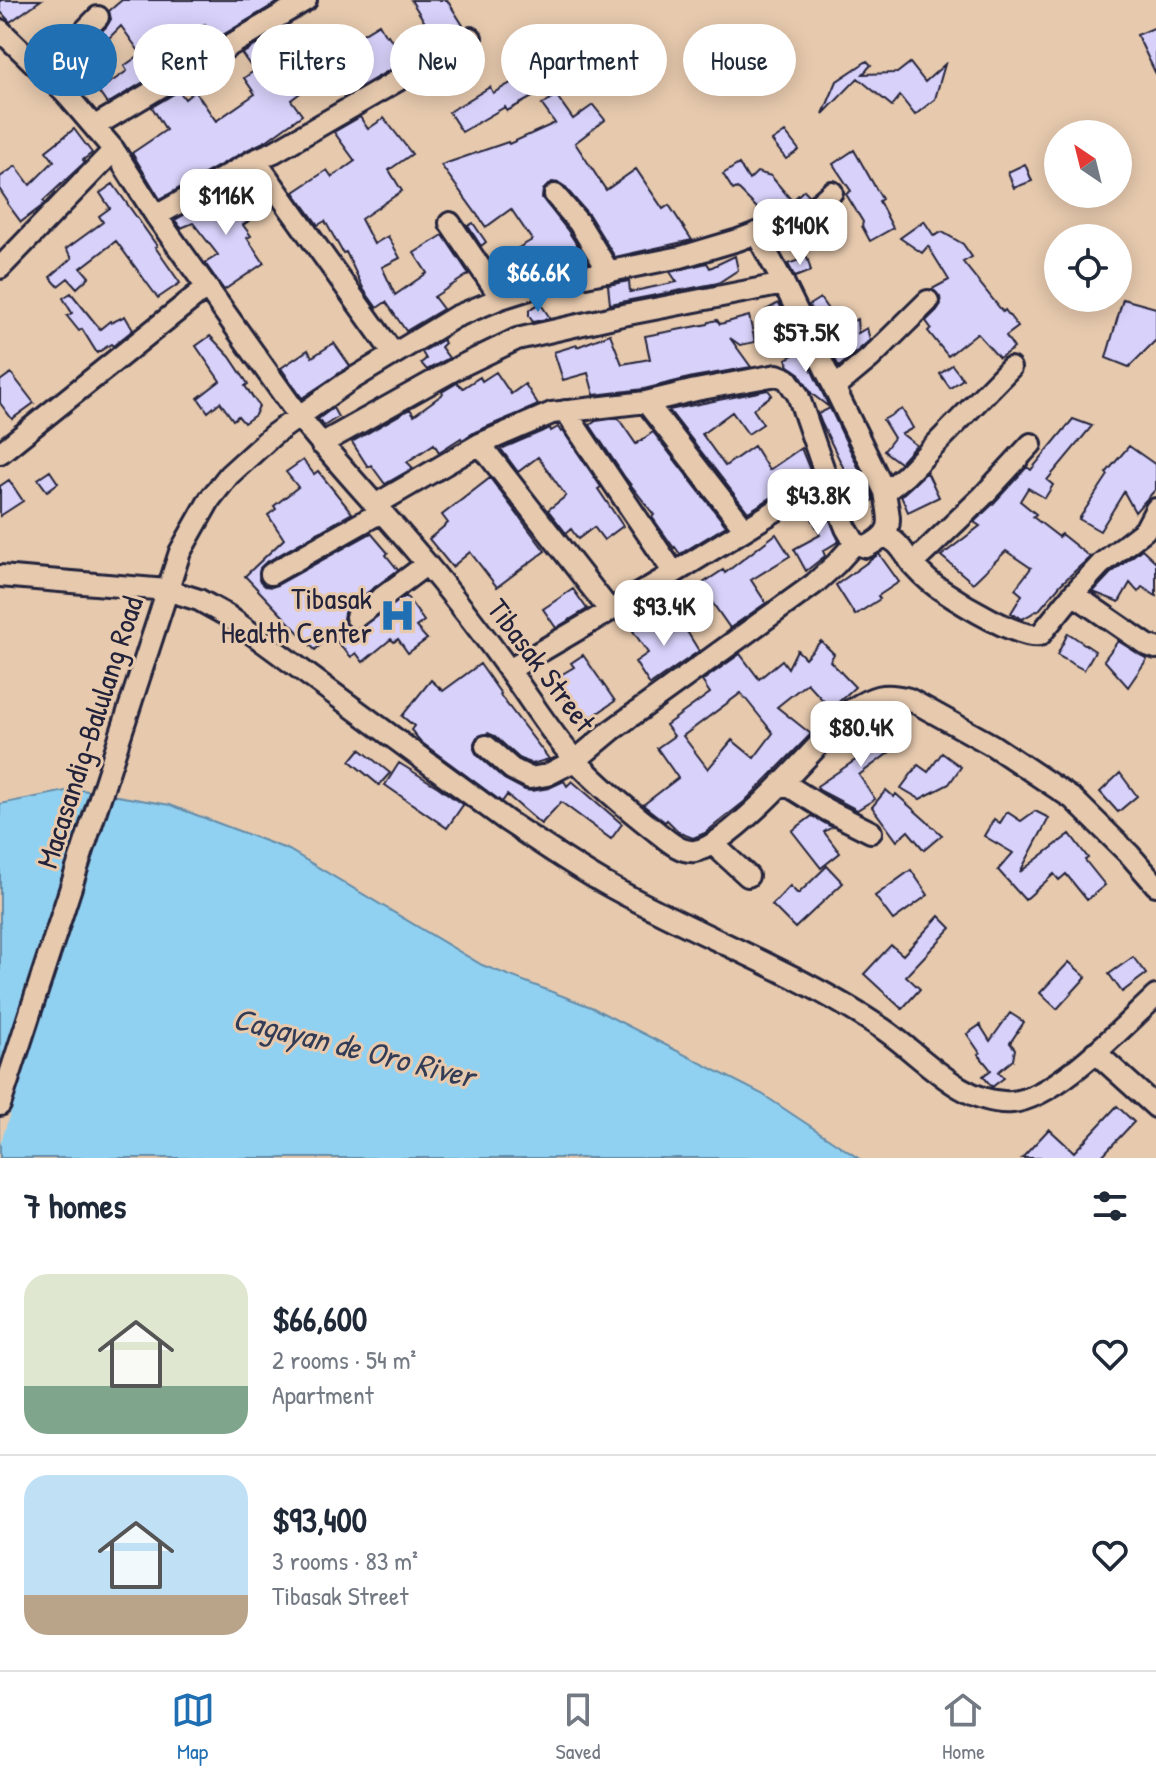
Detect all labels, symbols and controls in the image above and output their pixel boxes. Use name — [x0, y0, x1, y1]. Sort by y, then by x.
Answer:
chip: Buy — [24, 24, 117, 96]
chip: Rent — [133, 24, 235, 96]
chip: Filters — [251, 24, 374, 96]
chip: New — [390, 24, 485, 96]
chip: Apartment — [501, 24, 667, 96]
chip: House — [683, 24, 796, 96]
north arrow — [1044, 120, 1132, 208]
map controls — [1044, 120, 1132, 312]
pin: $116K — [170, 169, 282, 237]
text: $116K — [198, 177, 254, 212]
pin: $140K — [744, 199, 856, 267]
text: $140K — [771, 207, 829, 242]
button: locate — [1044, 224, 1132, 312]
pin: $66.6K — [473, 246, 603, 314]
text: $66.6K — [506, 254, 570, 289]
pin: $57.5K — [741, 306, 871, 374]
text: $57.5K — [772, 314, 840, 349]
pin: $43.8K — [753, 469, 883, 537]
text: $43.8K — [785, 477, 851, 512]
place label: Tibasak Health Center — [221, 578, 372, 652]
pin: $93.4K — [599, 580, 729, 648]
text: $93.4K — [632, 588, 696, 623]
street label: Tibasak Street — [479, 590, 606, 740]
street label: Macasandig-Balulang Road — [26, 591, 152, 873]
hospital icon: Tibasak Health Center — [379, 596, 417, 634]
pin: $80.4K — [796, 701, 926, 769]
text: $80.4K — [828, 709, 894, 744]
water label: Cagayan de Oro River — [229, 996, 483, 1099]
text: 7 homes — [24, 1183, 126, 1229]
icon: filters — [1088, 1184, 1132, 1228]
text: $66,600 — [272, 1296, 367, 1342]
icon: home — [88, 1306, 184, 1402]
icon: heart — [1088, 1332, 1132, 1376]
text: 2 rooms · 54 m² — [272, 1342, 416, 1377]
text: Apartment — [272, 1377, 374, 1412]
text: $93,400 — [272, 1497, 367, 1543]
icon: home — [88, 1507, 184, 1603]
icon: heart — [1088, 1533, 1132, 1577]
text: 3 rooms · 83 m² — [272, 1543, 418, 1578]
text: Tibasak Street — [272, 1578, 408, 1613]
tab: Map — [171, 1688, 215, 1766]
tab: Saved — [556, 1688, 600, 1766]
tab: Home — [941, 1688, 985, 1766]

